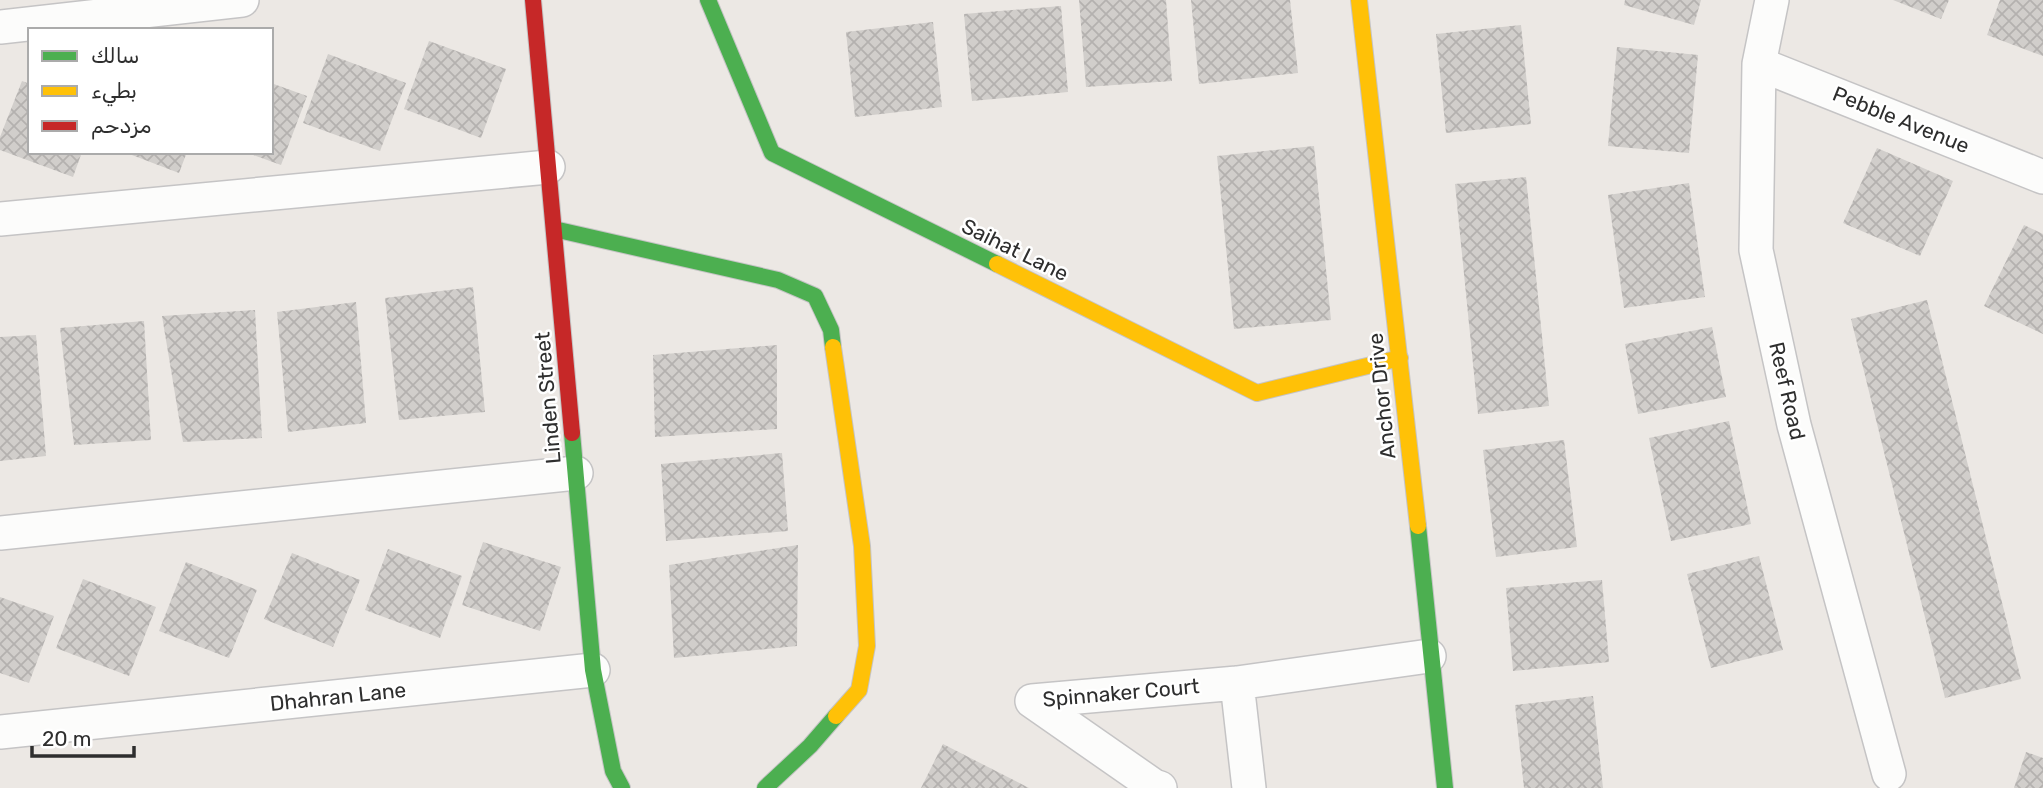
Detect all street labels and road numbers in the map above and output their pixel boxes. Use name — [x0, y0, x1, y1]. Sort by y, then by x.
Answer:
street label: Pebble Avenue — [1829, 81, 1973, 158]
street label: Saihat Lane — [958, 213, 1073, 286]
street label: Linden Street — [529, 331, 566, 465]
street label: Anchor Drive — [1362, 332, 1401, 460]
street label: Reef Road — [1764, 340, 1811, 442]
street label: Spinnaker Court — [1042, 673, 1200, 712]
street label: Dhahran Lane — [269, 677, 407, 716]

